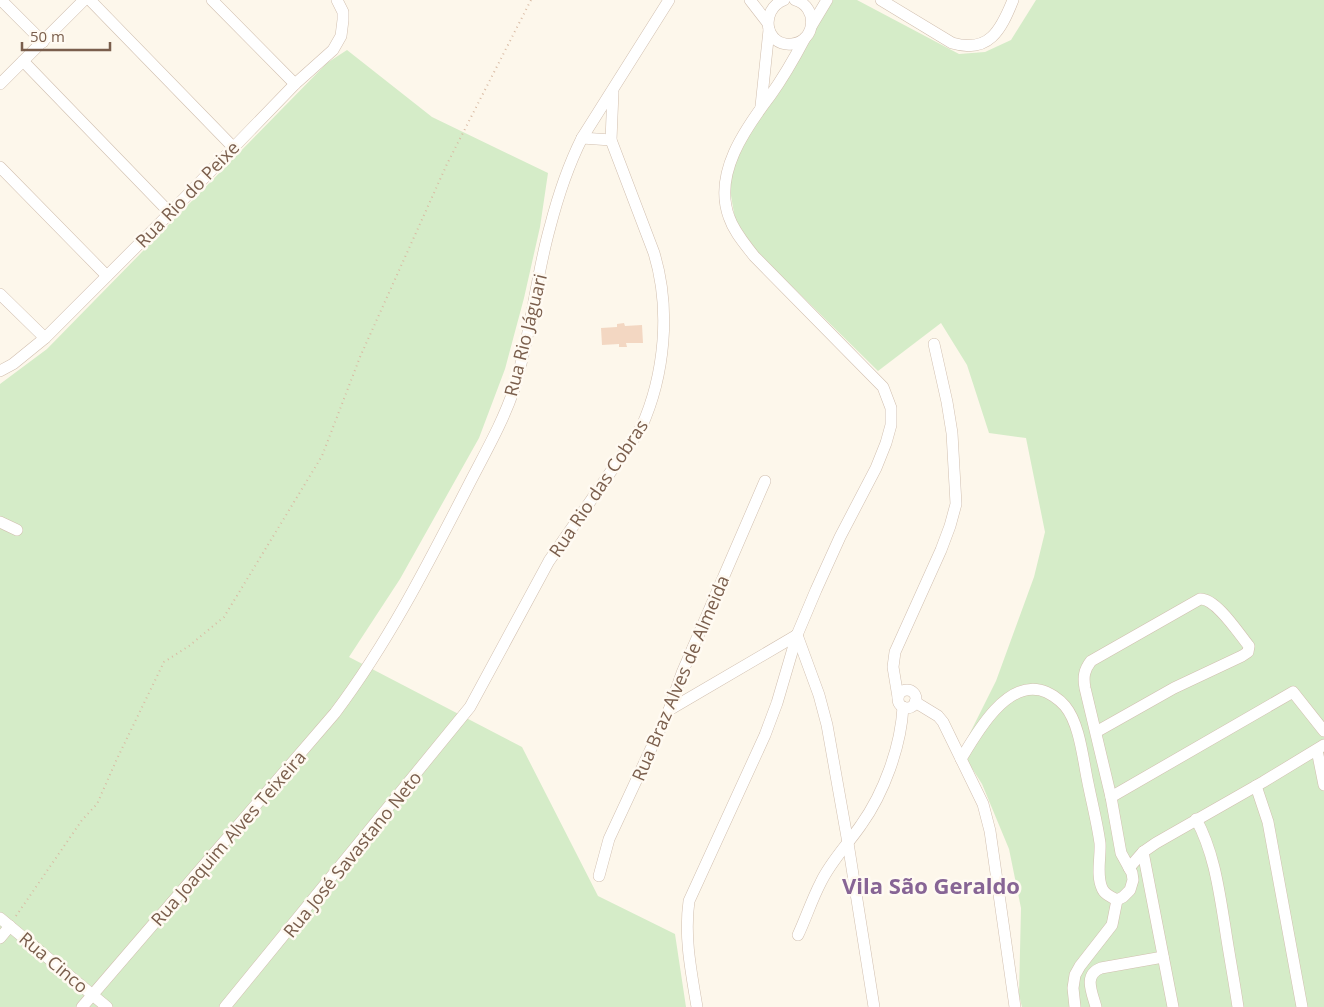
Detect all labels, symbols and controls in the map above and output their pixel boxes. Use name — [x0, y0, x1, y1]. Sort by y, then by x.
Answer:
scale bar — [22, 20, 110, 52]
text: 50 m — [30, 26, 65, 46]
street label: Rua Rio do Peixe — [130, 135, 244, 253]
street label: Rua Rio Jáguari — [498, 271, 552, 399]
street label: Rua Rio das Cobras — [543, 414, 653, 562]
street label: Rua Braz Alves de Almeida — [626, 571, 734, 785]
street label: Rua Joaquim Alves Teixeira — [145, 745, 311, 931]
street label: Rua José Savastano Neto — [277, 766, 427, 942]
district label: Vila São Geraldo — [842, 870, 1020, 900]
street label: Rua Cinco — [14, 926, 94, 998]

